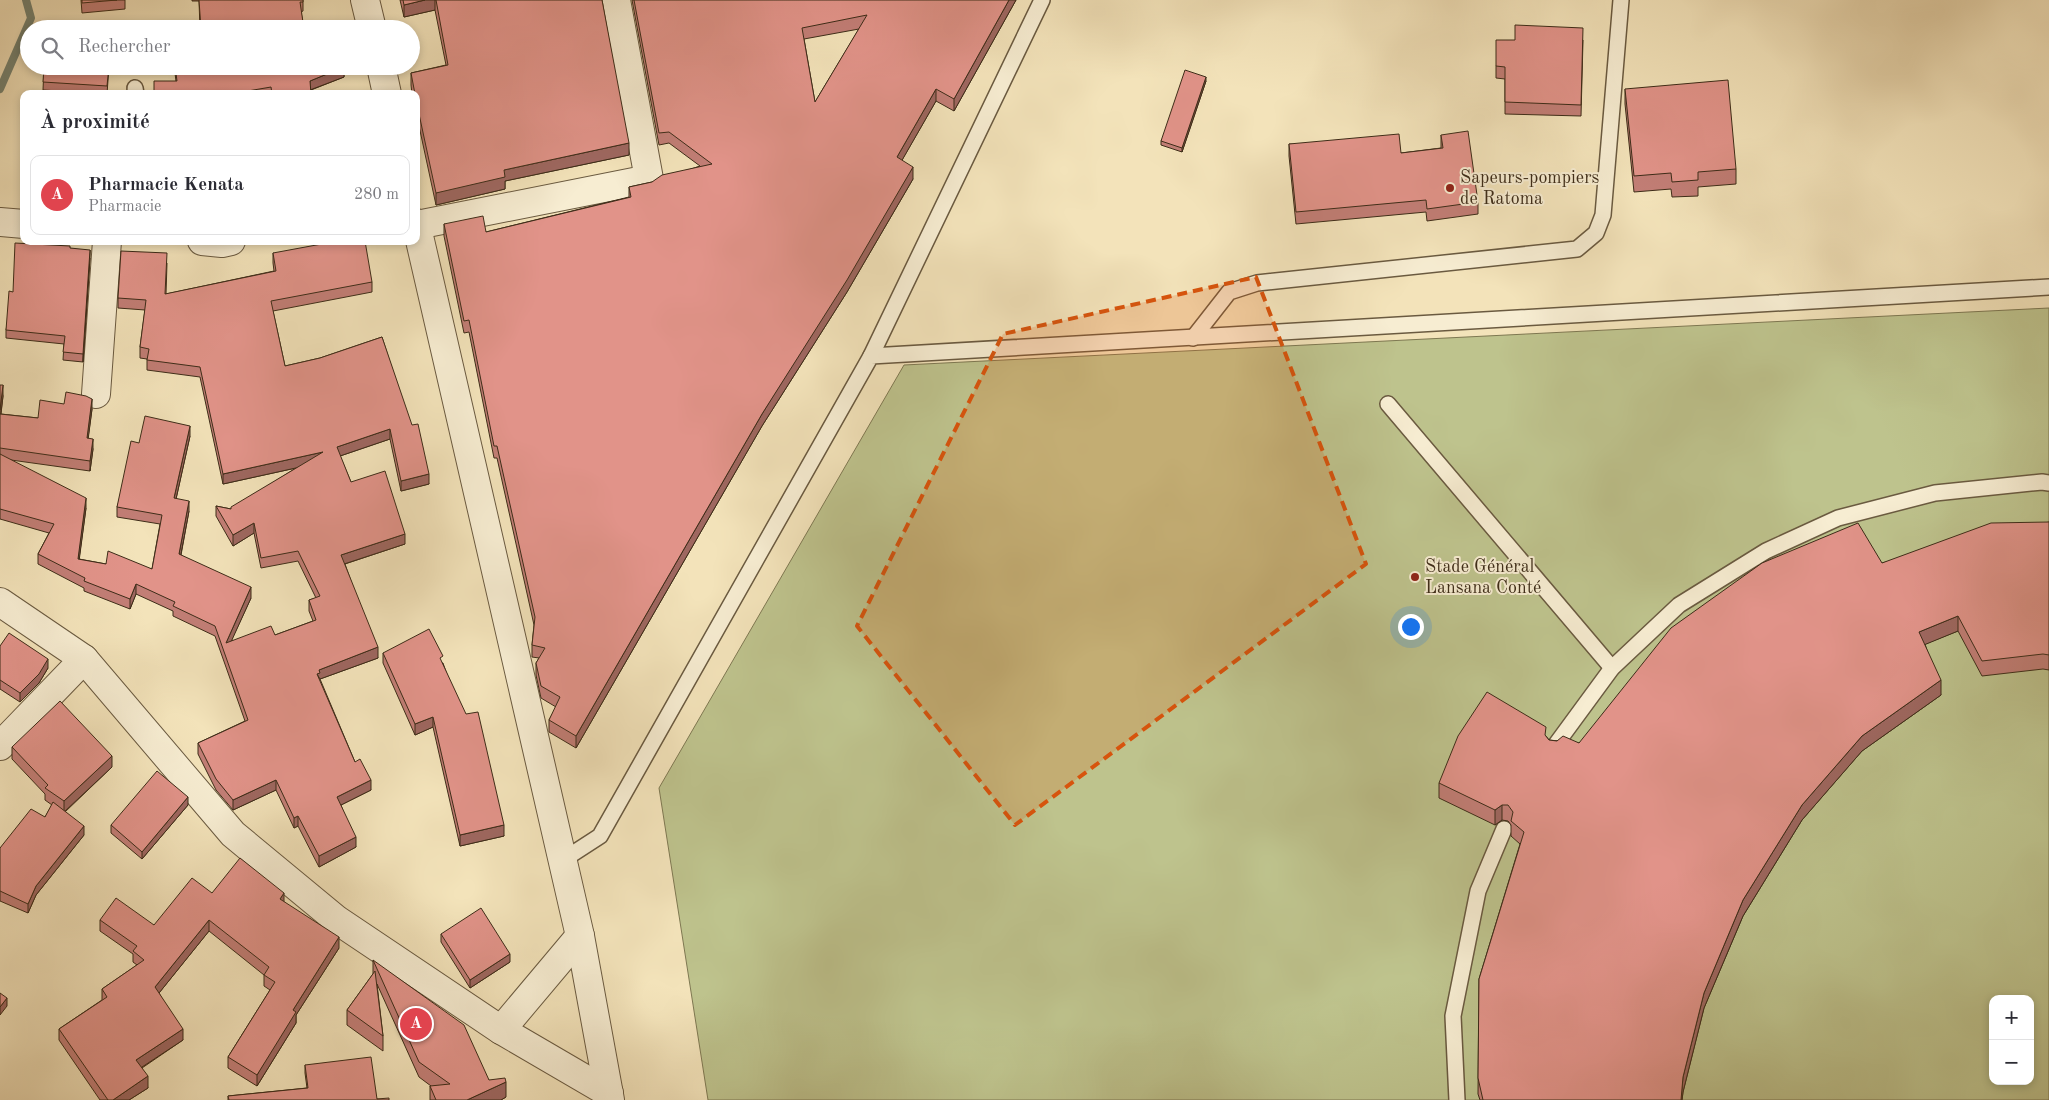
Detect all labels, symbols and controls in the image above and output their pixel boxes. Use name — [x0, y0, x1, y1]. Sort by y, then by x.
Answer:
search box — [20, 20, 420, 75]
icon: search — [38, 34, 66, 62]
text: Rechercher — [78, 38, 171, 57]
text: À proximité — [40, 112, 150, 133]
place label: Sapeurs-pompiers de Ratoma — [1460, 169, 1600, 208]
text: Pharmacie Kenata — [88, 176, 244, 195]
marker: Sapeurs-pompiers de Ratoma — [1444, 182, 1456, 194]
text: A — [51, 187, 63, 203]
text: 280 m — [354, 187, 399, 203]
text: Pharmacie — [88, 199, 161, 215]
place label: Stade Général Lansana Conté — [1425, 558, 1541, 597]
marker: Stade Général Lansana Conté — [1409, 571, 1421, 583]
your location — [1398, 614, 1424, 640]
map controls — [1989, 995, 2034, 1085]
button: + — [1989, 995, 2034, 1040]
pin: A — [400, 1005, 432, 1043]
button: − — [1989, 1040, 2034, 1085]

